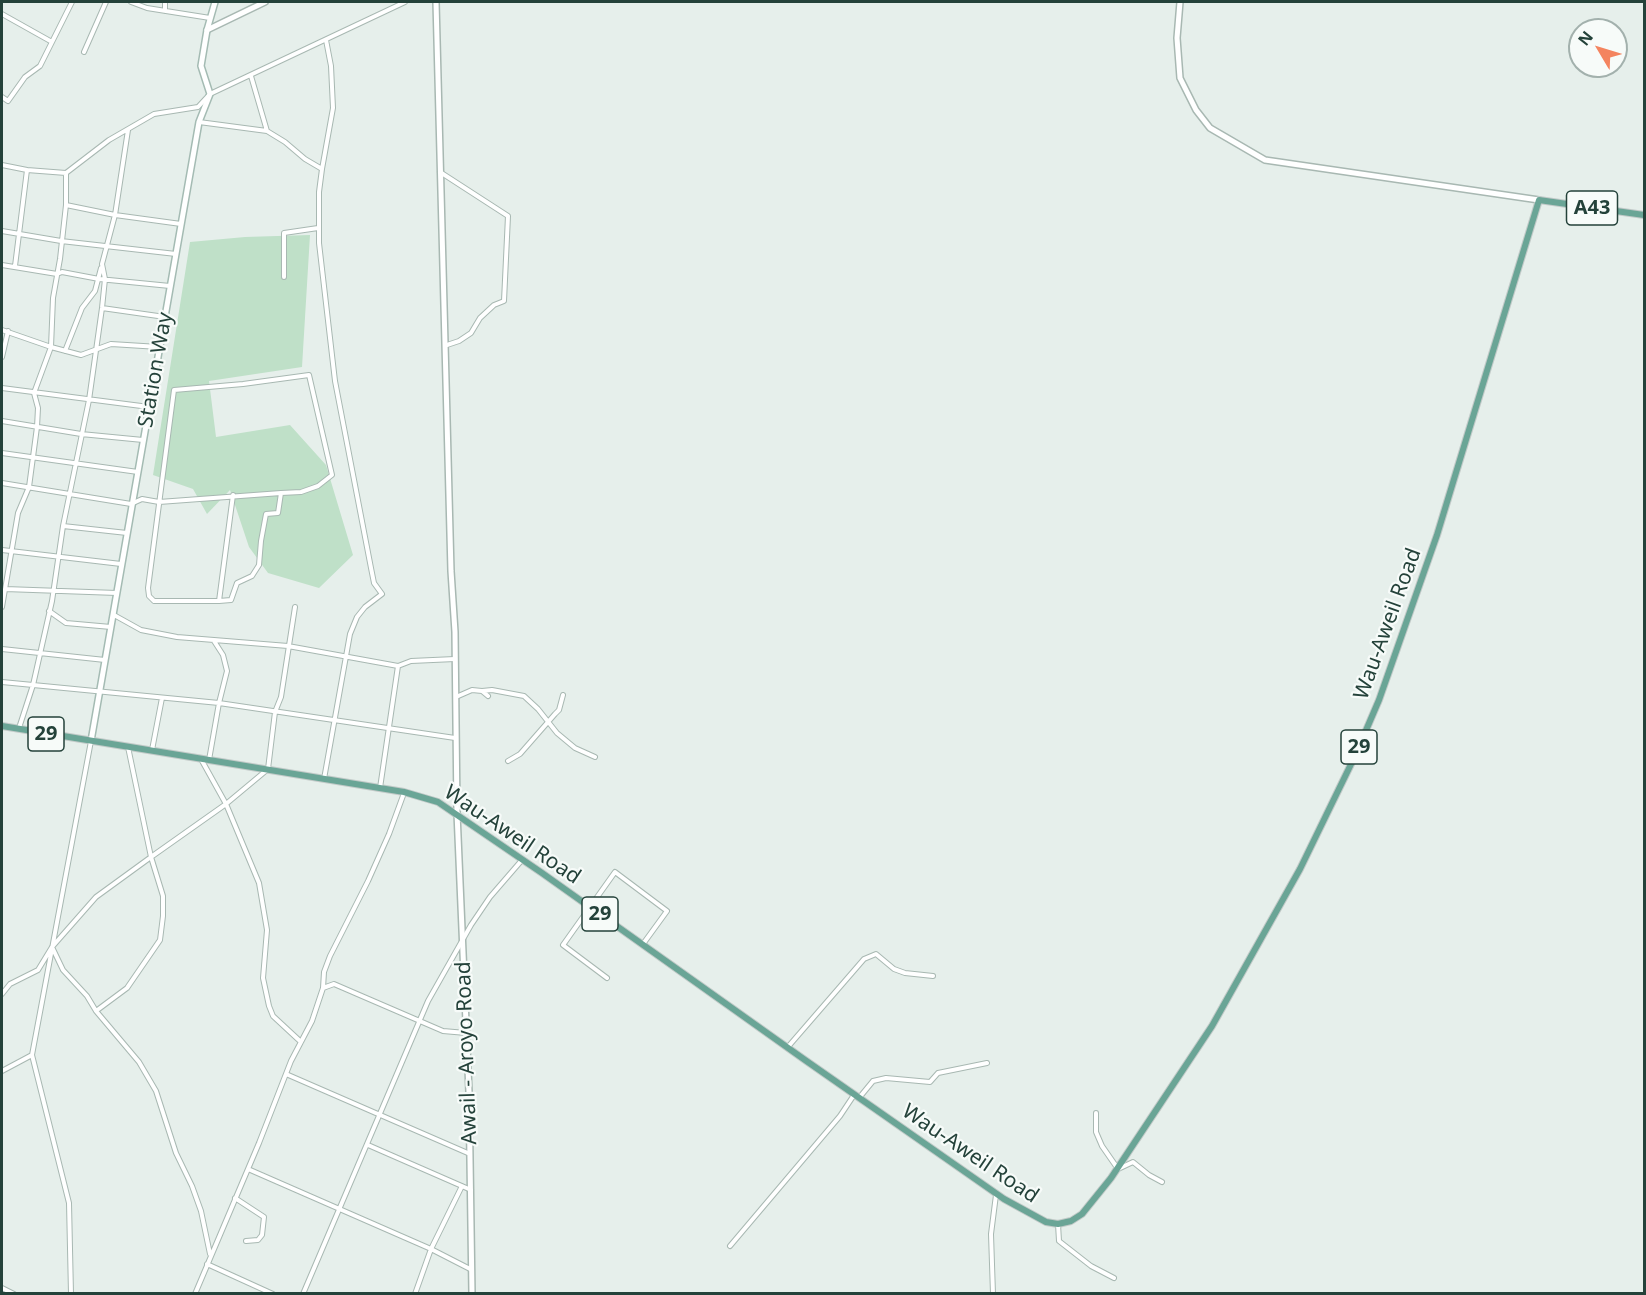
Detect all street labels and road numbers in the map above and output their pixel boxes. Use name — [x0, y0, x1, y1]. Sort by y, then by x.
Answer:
road number: A43 — [1566, 191, 1618, 225]
street label: Station Way — [133, 310, 179, 430]
street label: Wau-Aweil Road — [1349, 545, 1427, 703]
road number: 29 — [28, 717, 64, 751]
road number: 29 — [1341, 730, 1377, 764]
street label: Wau-Aweil Road — [439, 780, 585, 890]
road number: 29 — [582, 897, 618, 931]
street label: Awail - Aroyo Road — [451, 961, 483, 1145]
street label: Wau-Aweil Road — [897, 1099, 1043, 1209]

